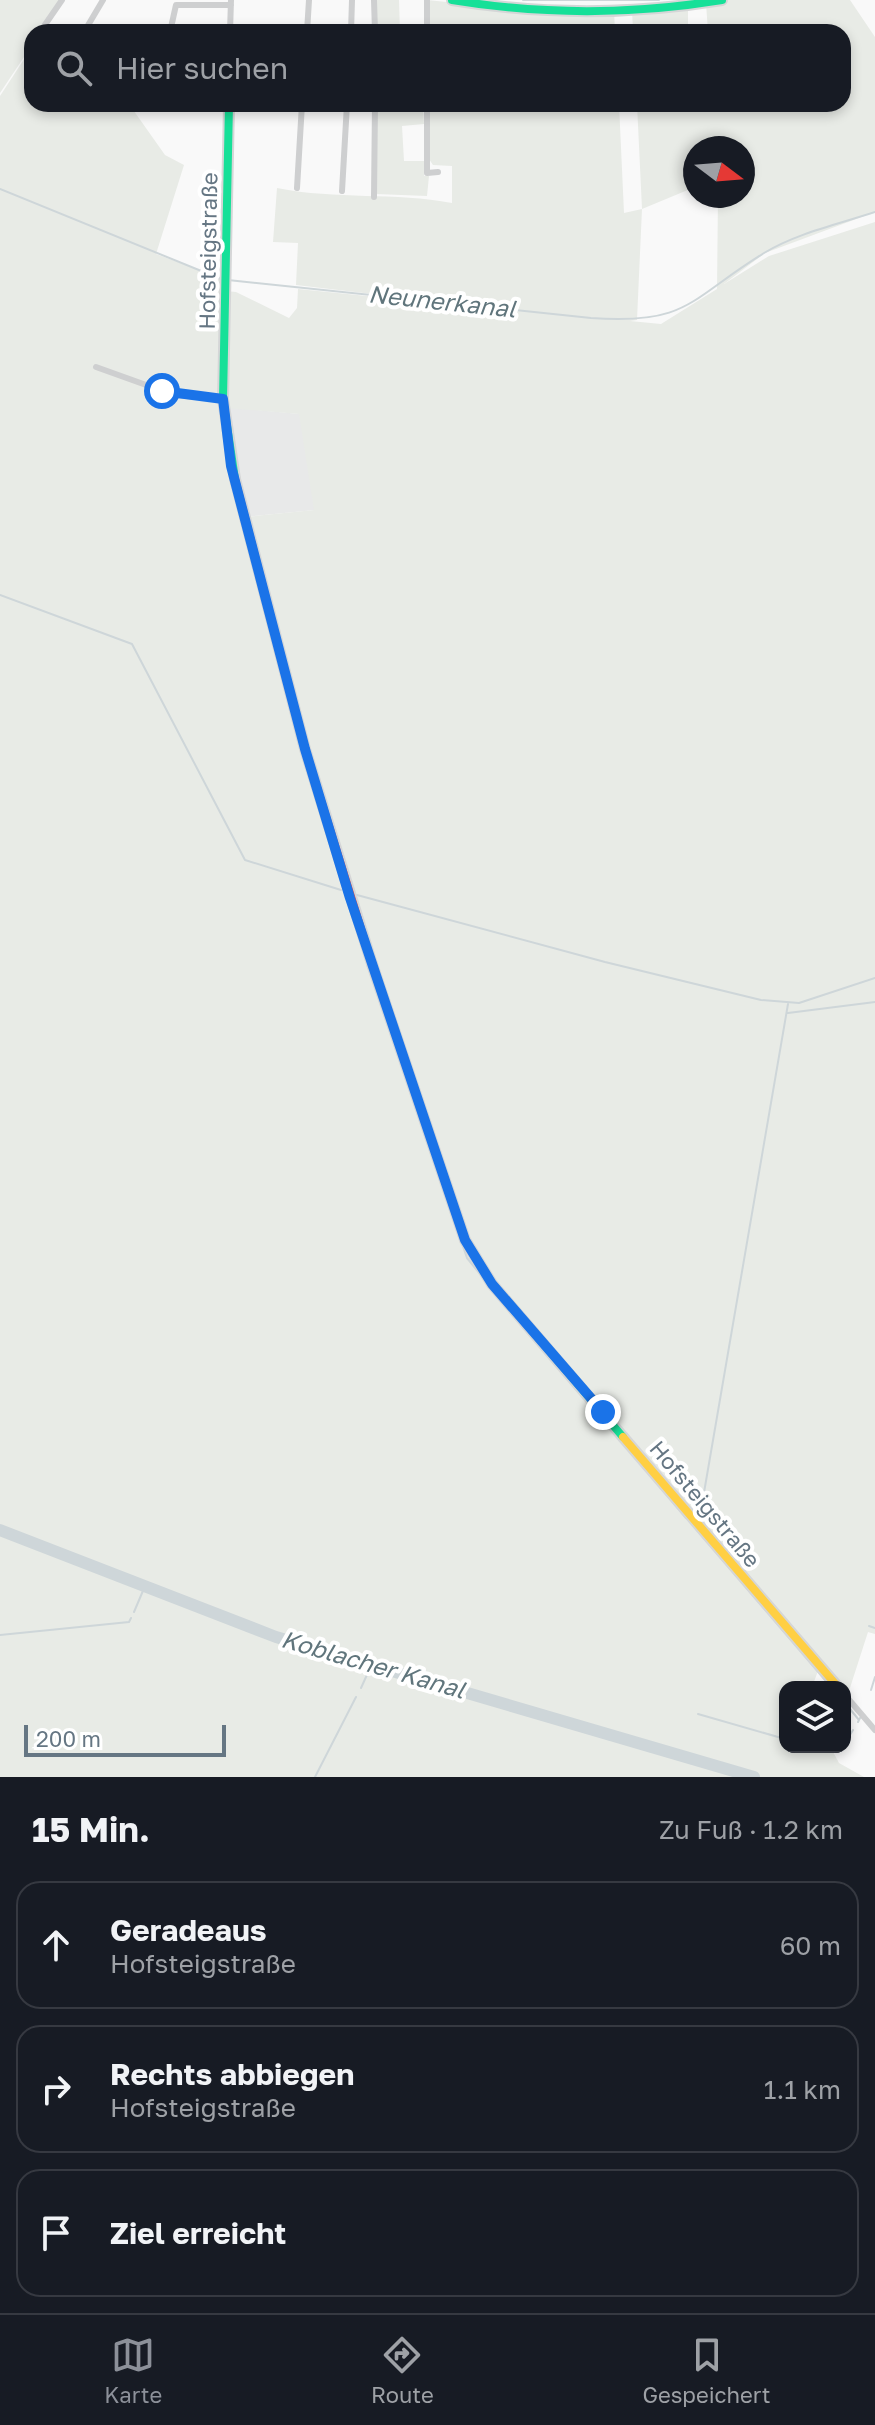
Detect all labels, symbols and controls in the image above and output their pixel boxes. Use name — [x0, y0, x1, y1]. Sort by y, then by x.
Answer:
search box — [24, 24, 851, 112]
icon: search — [52, 46, 96, 90]
text: Hier suchen — [116, 50, 288, 86]
north arrow — [683, 136, 755, 208]
street label: Hofsteigstraße — [193, 172, 222, 330]
water label: Neunerkanal — [367, 278, 518, 323]
route start — [144, 373, 180, 409]
route end — [585, 1394, 621, 1430]
street label: Hofsteigstraße — [645, 1435, 766, 1573]
water label: Koblacher Kanal — [278, 1624, 470, 1704]
map controls — [779, 1681, 851, 1753]
button: layers — [779, 1681, 851, 1753]
scale bar — [24, 1721, 226, 1757]
text: 200 m — [36, 1725, 101, 1752]
text: 15 Min. — [32, 1809, 150, 1849]
text: Zu Fuß · 1.2 km — [659, 1814, 843, 1845]
text: Geradeaus — [110, 1912, 267, 1948]
icon: ahead — [34, 1923, 78, 1967]
text: 60 m — [780, 1930, 841, 1961]
text: Hofsteigstraße — [110, 1948, 296, 1979]
text: Rechts abbiegen — [110, 2056, 354, 2092]
icon: right — [34, 2067, 78, 2111]
text: 1.1 km — [764, 2074, 841, 2105]
text: Hofsteigstraße — [110, 2092, 296, 2123]
icon: arrive — [34, 2211, 78, 2255]
text: Ziel erreicht — [110, 2215, 286, 2251]
tab: Karte — [104, 2333, 162, 2408]
tab: Route — [371, 2333, 434, 2408]
tab: Gespeichert — [642, 2333, 771, 2408]

